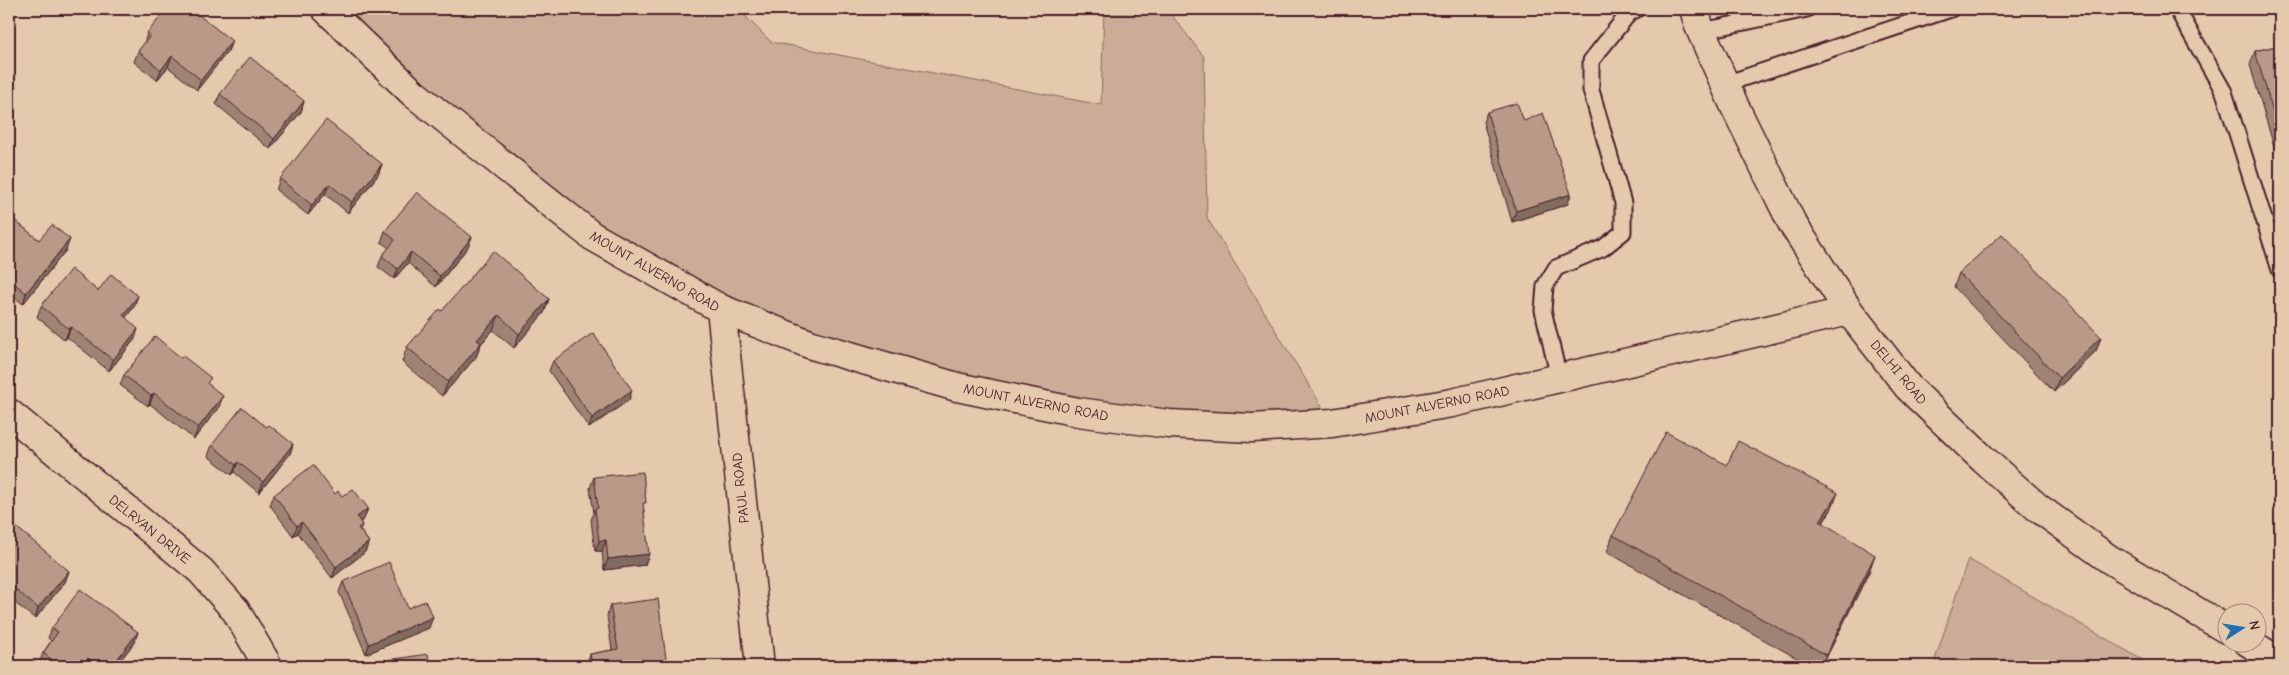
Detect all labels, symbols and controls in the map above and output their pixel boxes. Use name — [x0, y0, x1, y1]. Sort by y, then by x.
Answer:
street label: MOUNT ALVERNO ROAD — [587, 227, 723, 316]
street label: DELHI ROAD — [1867, 337, 1931, 408]
street label: MOUNT ALVERNO ROAD — [962, 380, 1110, 425]
street label: MOUNT ALVERNO ROAD — [1363, 382, 1511, 427]
street label: PAUL ROAD — [728, 452, 753, 524]
street label: DELRYAN DRIVE — [105, 491, 194, 568]
north arrow — [2216, 602, 2266, 652]
text: N — [2245, 619, 2263, 632]

